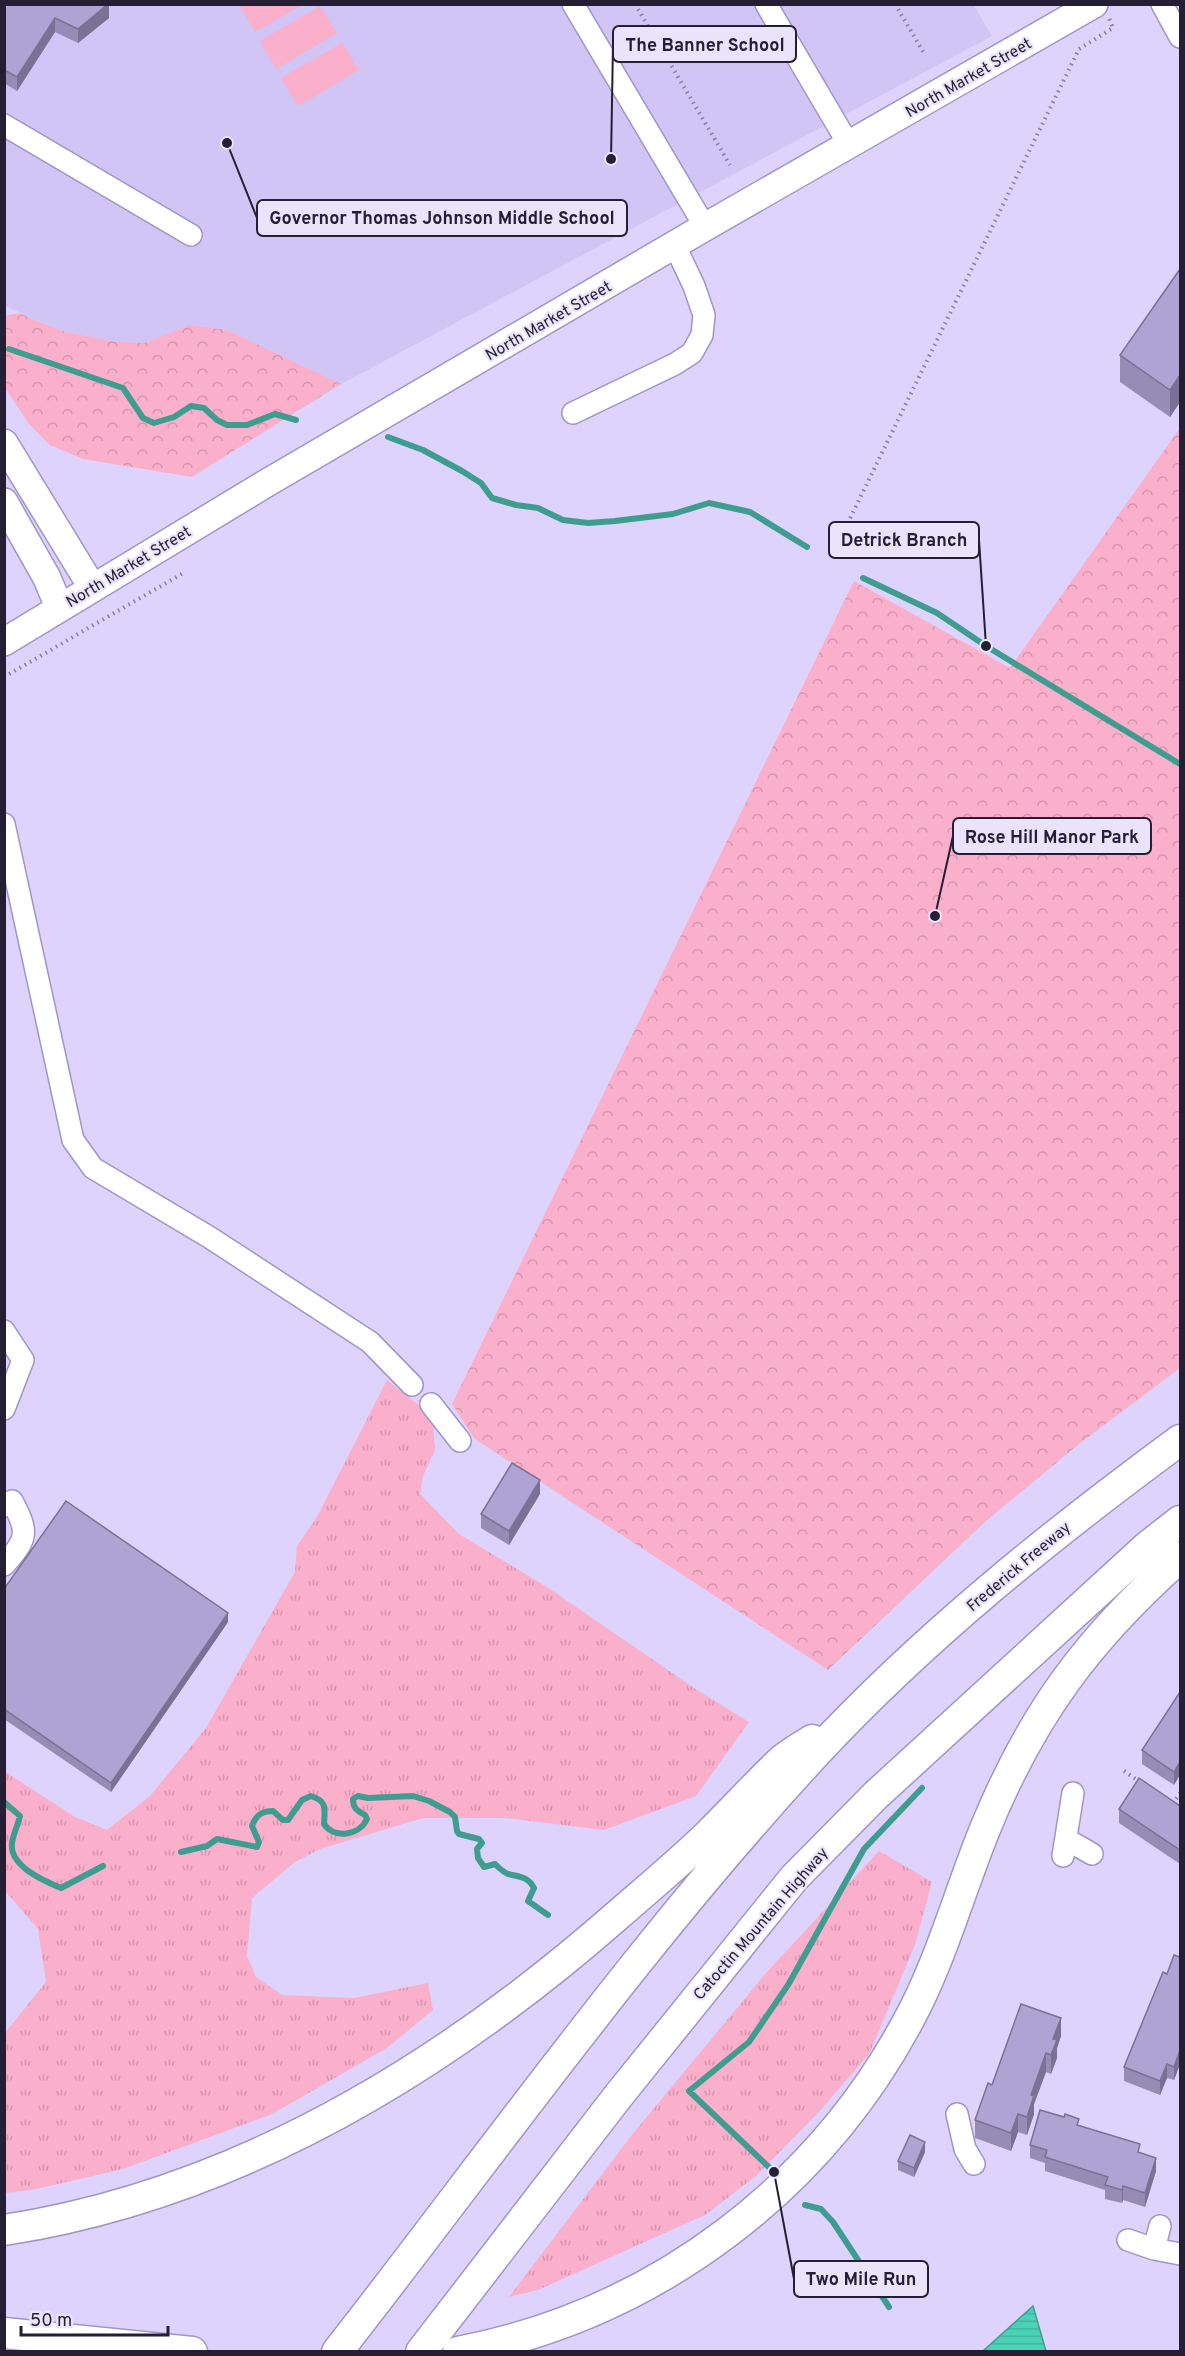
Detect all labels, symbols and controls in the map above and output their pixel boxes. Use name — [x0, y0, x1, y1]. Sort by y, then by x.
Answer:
callout: The Banner School — [613, 26, 796, 62]
street label: North Market Street — [902, 34, 1036, 123]
text: The Banner School — [625, 35, 785, 58]
callout: Governor Thomas Johnson Middle School — [257, 200, 627, 236]
text: Governor Thomas Johnson Middle School — [269, 208, 615, 231]
street label: North Market Street — [482, 277, 616, 366]
street label: North Market Street — [63, 522, 195, 613]
callout: Detrick Branch — [829, 522, 979, 558]
text: Detrick Branch — [841, 530, 967, 553]
callout: Rose Hill Manor Park — [953, 818, 1151, 854]
text: Rose Hill Manor Park — [965, 827, 1139, 850]
street label: Frederick Freeway — [963, 1518, 1075, 1617]
street label: Catoctin Mountain Highway — [690, 1844, 833, 2005]
callout: Two Mile Run — [794, 2261, 928, 2297]
text: Two Mile Run — [806, 2269, 916, 2292]
scale bar — [21, 2299, 168, 2337]
text: 50 m — [30, 2310, 72, 2333]

